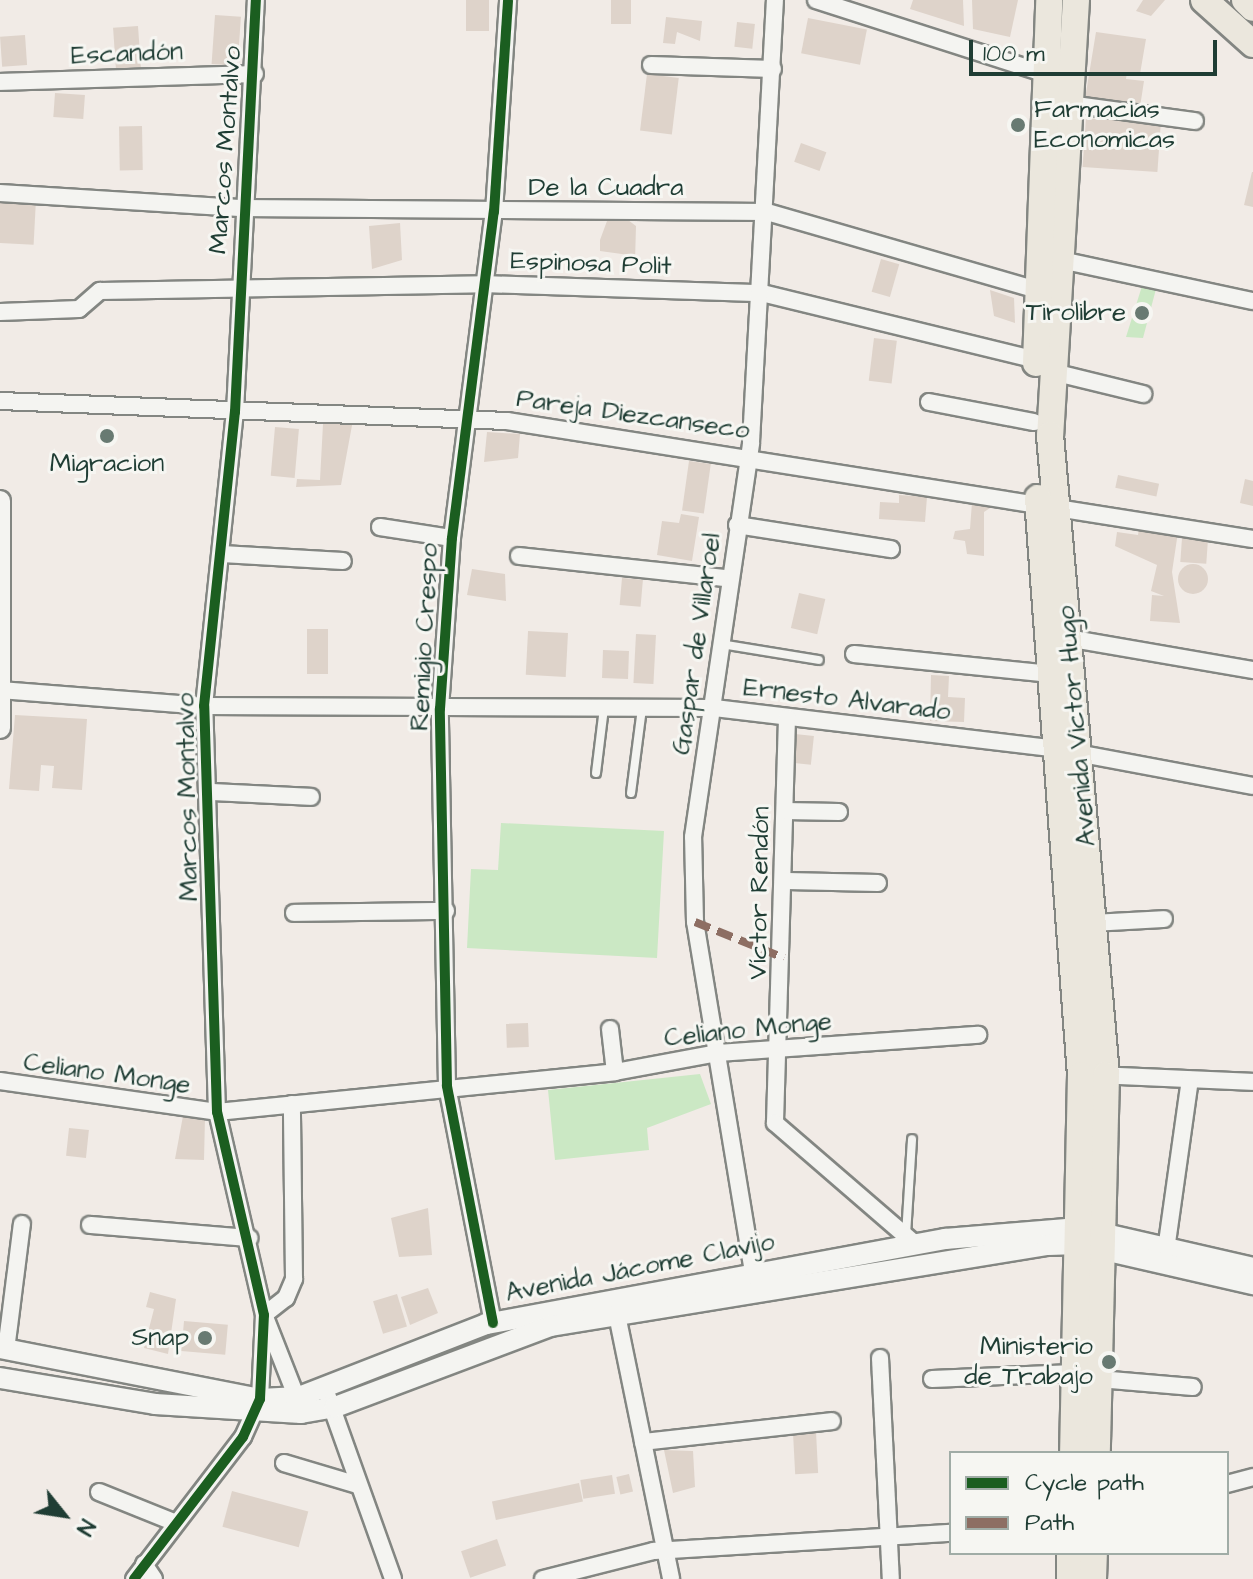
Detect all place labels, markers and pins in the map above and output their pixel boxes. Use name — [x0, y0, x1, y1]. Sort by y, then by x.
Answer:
place label: Farmacias Economicas — [1034, 94, 1175, 156]
marker: Farmacias Economicas — [1009, 116, 1027, 134]
place label: Tirolibre — [1026, 297, 1126, 329]
marker: Tirolibre — [1133, 304, 1151, 322]
marker: Migracion — [98, 427, 116, 445]
place label: Migracion — [50, 448, 164, 480]
place label: Snap — [132, 1322, 189, 1354]
marker: Snap — [196, 1329, 214, 1347]
place label: Ministerio de Trabajo — [964, 1331, 1093, 1392]
marker: Ministerio de Trabajo — [1100, 1353, 1118, 1371]

